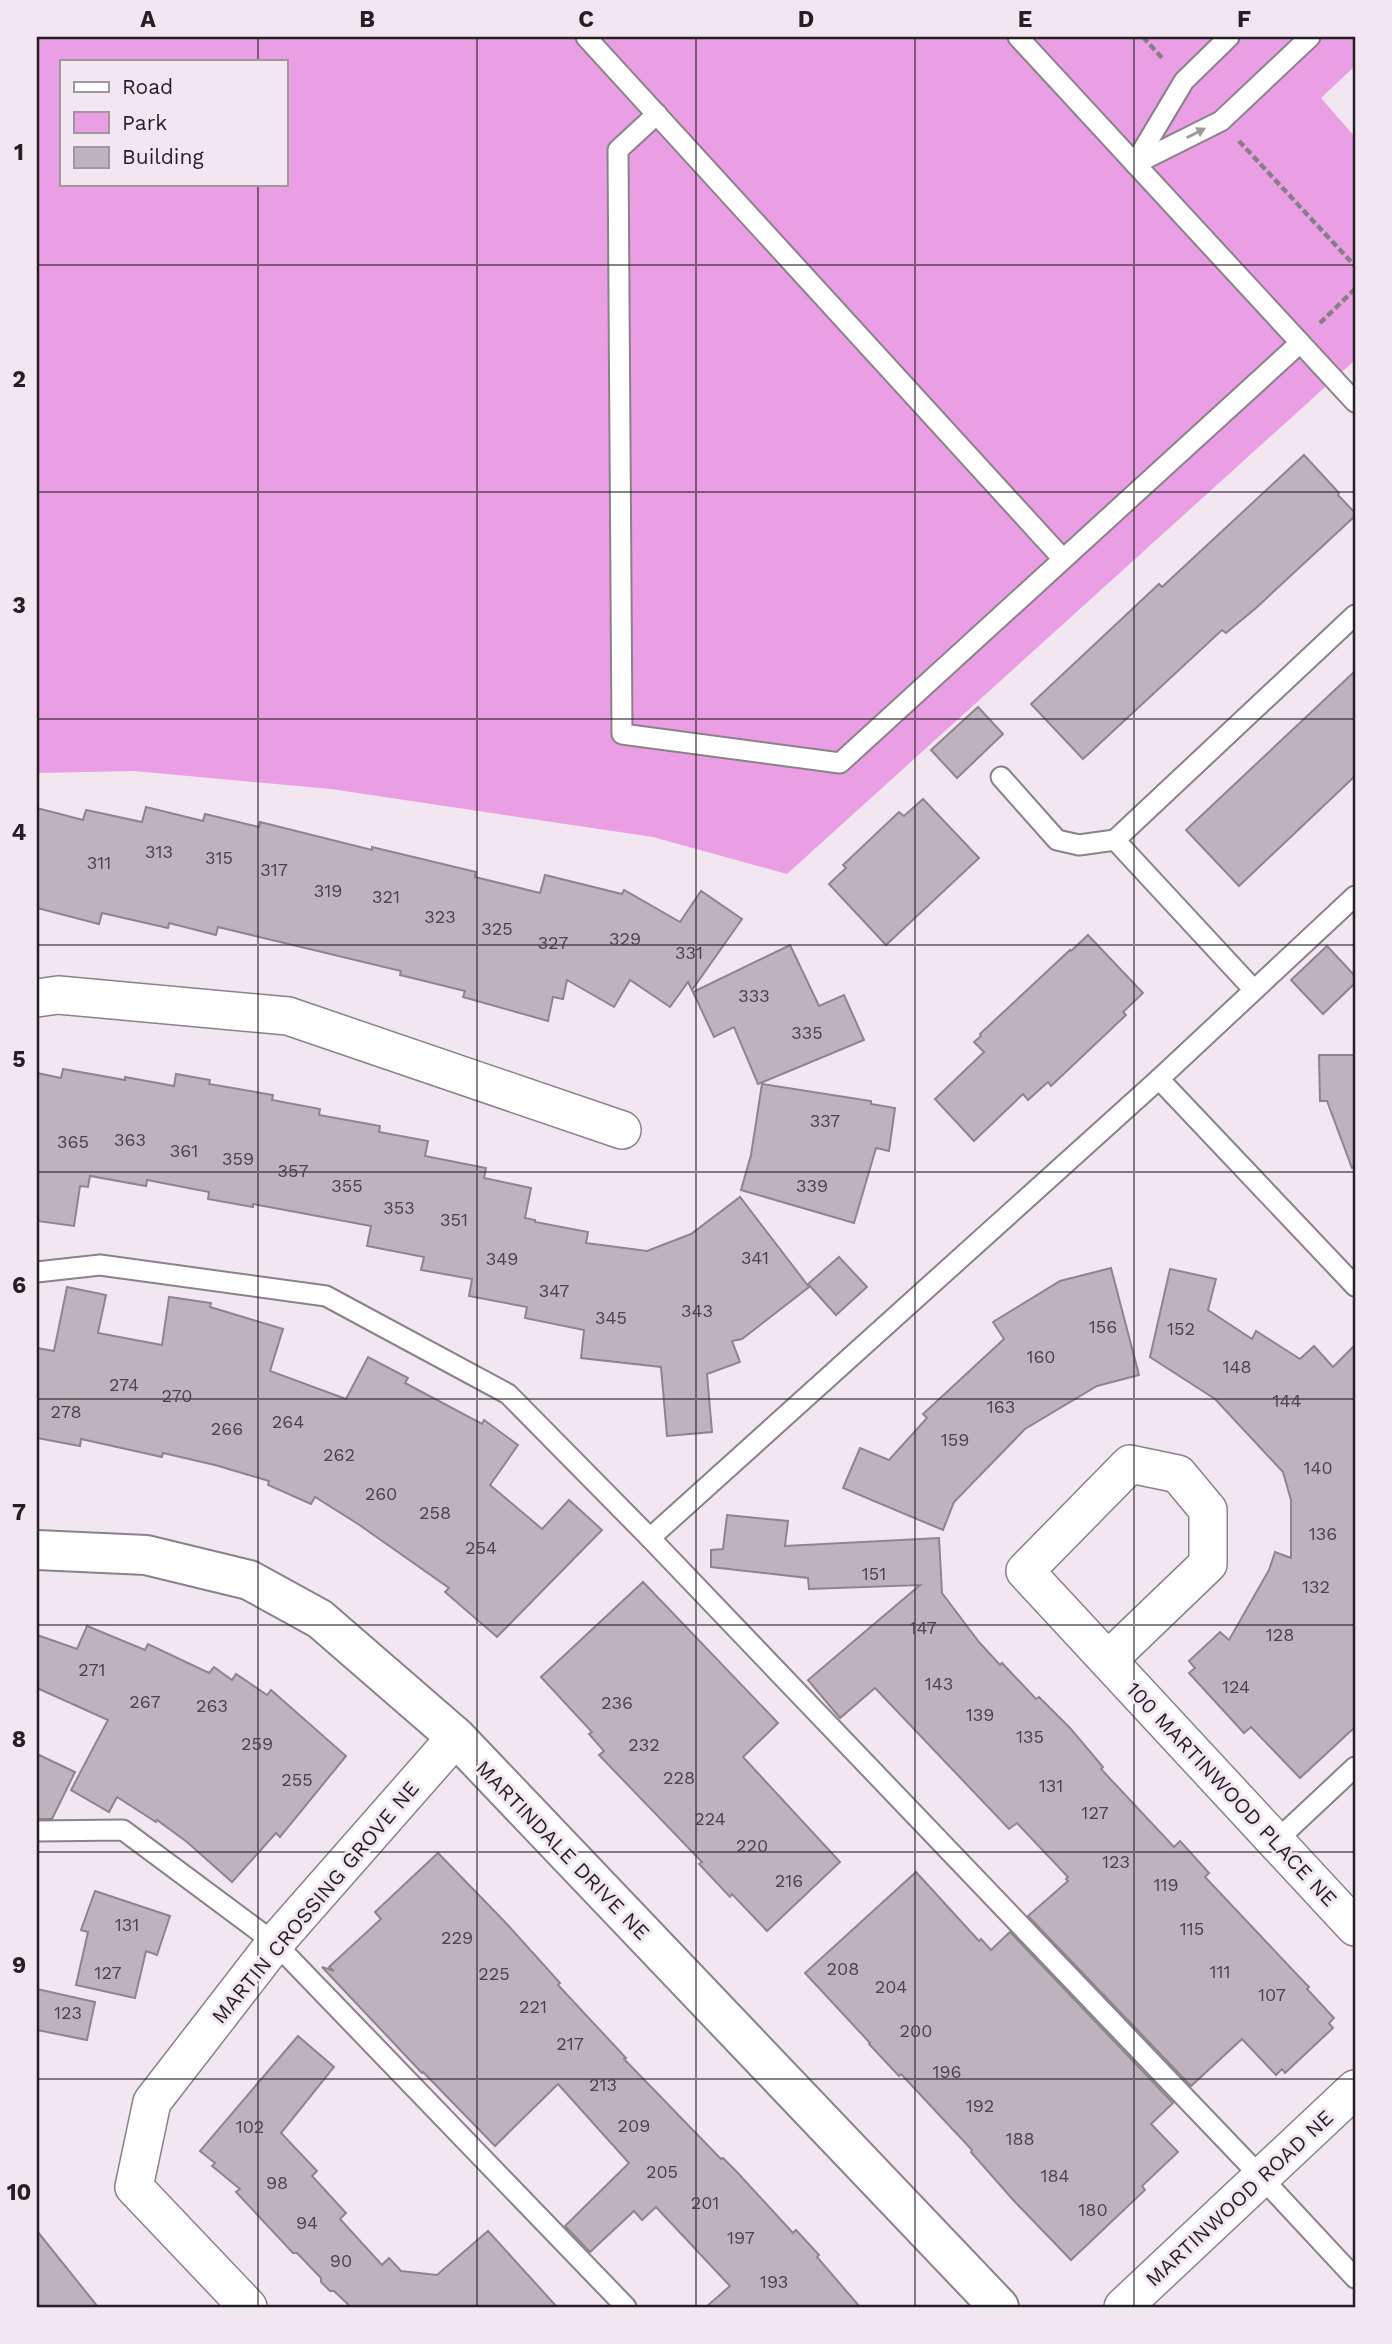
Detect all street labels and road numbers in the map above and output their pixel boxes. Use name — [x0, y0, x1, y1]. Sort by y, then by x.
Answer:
street label: 100 MARTINWOOD PLACE NE — [1121, 1677, 1343, 1911]
street label: MARTINDALE DRIVE NE — [471, 1755, 655, 1945]
street label: MARTIN CROSSING GROVE NE — [206, 1776, 424, 2028]
street label: MARTINWOOD ROAD NE — [1140, 2104, 1338, 2292]

